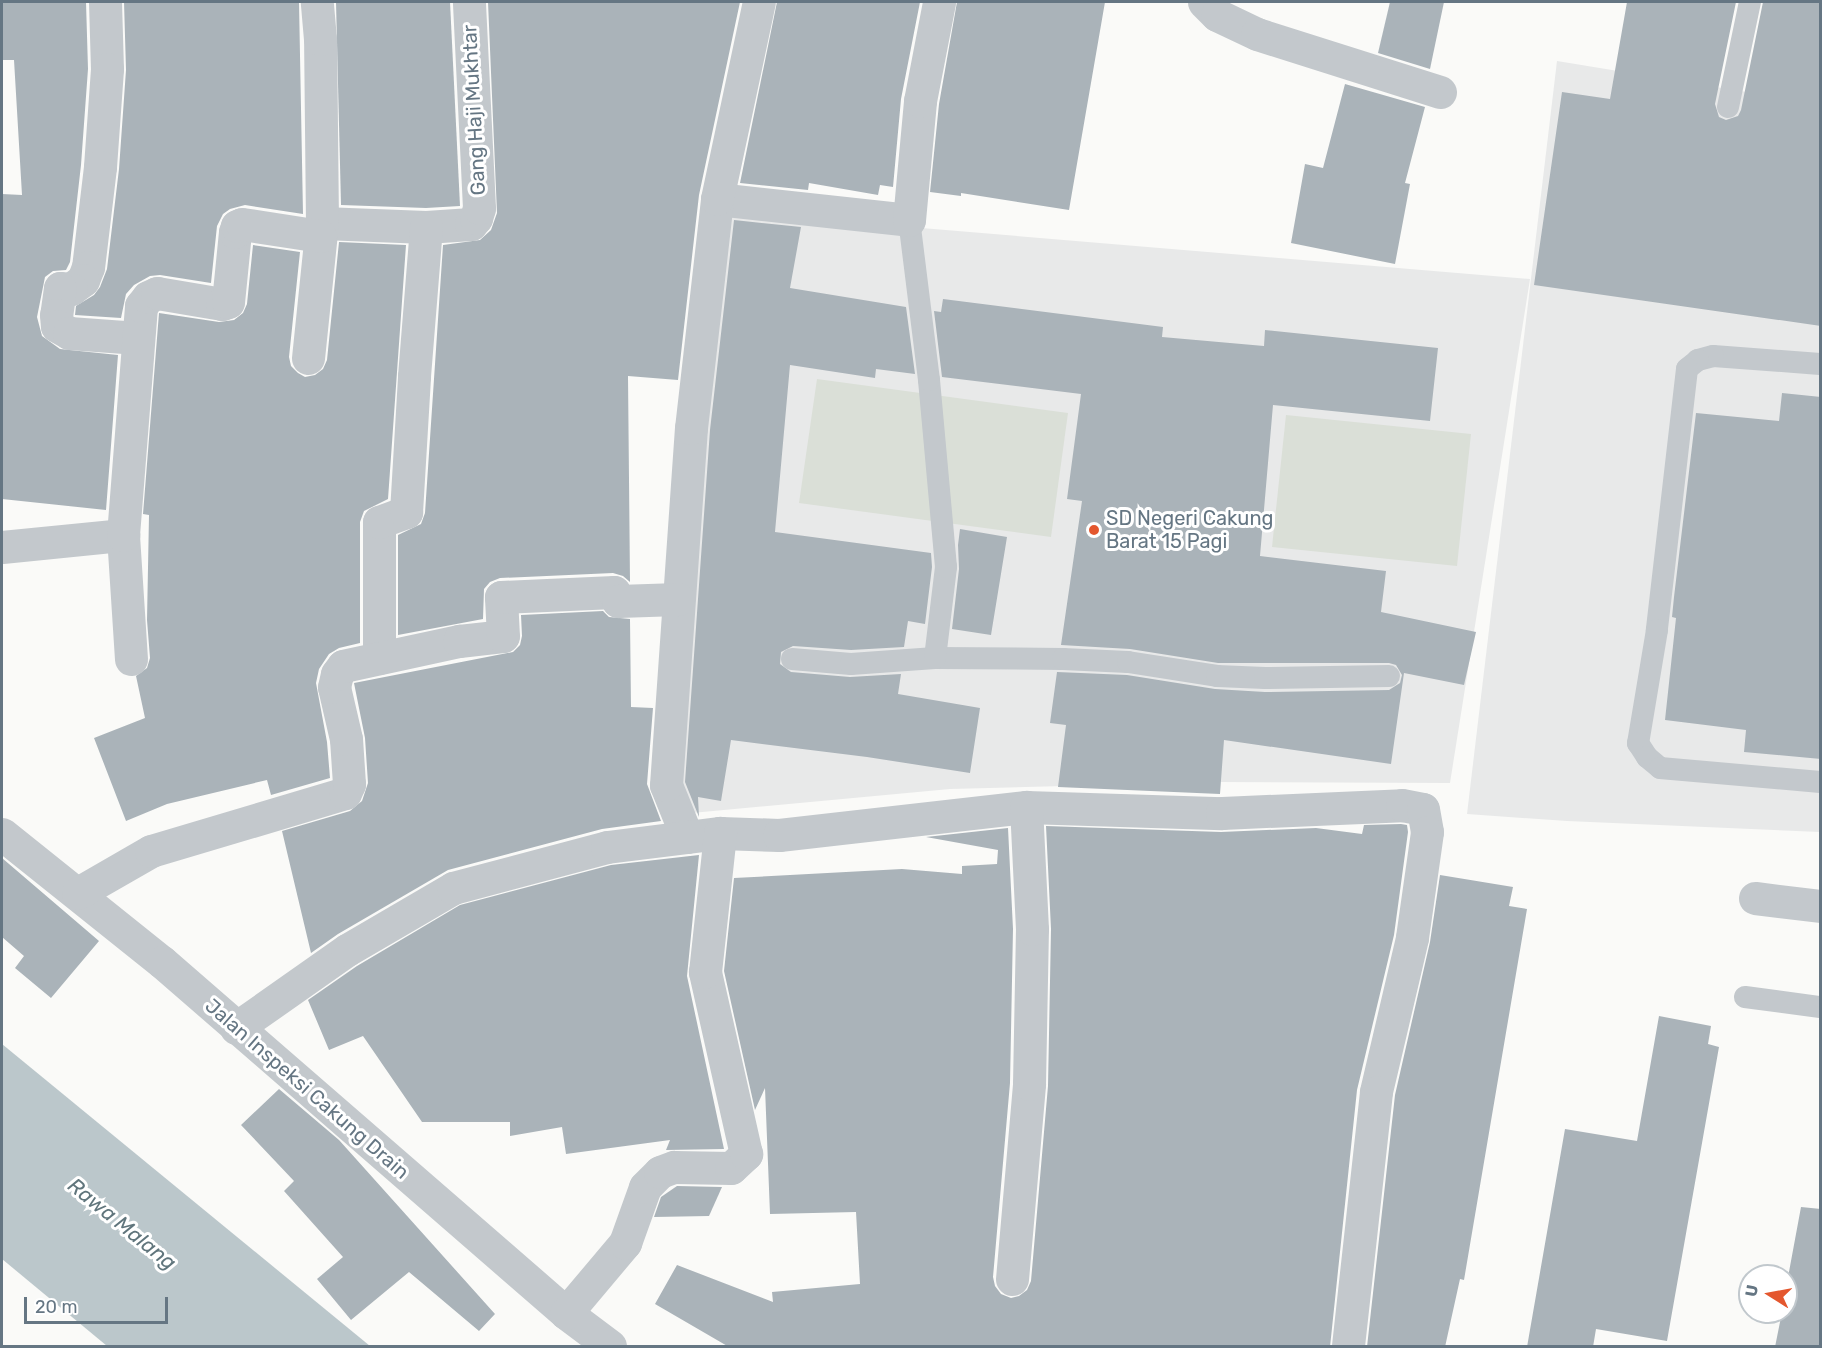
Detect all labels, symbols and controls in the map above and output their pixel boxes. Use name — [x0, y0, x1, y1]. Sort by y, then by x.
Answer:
street label: Gang Haji Mukhtar — [458, 24, 490, 196]
place label: SD Negeri Cakung Barat 15 Pagi — [1106, 506, 1273, 553]
marker: SD Negeri Cakung Barat 15 Pagi — [1087, 523, 1101, 537]
street label: Jalan Inspeksi Cakung Drain — [200, 994, 414, 1184]
water label: Rawa Malang — [63, 1173, 181, 1275]
north arrow — [1738, 1264, 1798, 1324]
text: U — [1741, 1283, 1762, 1298]
scale bar — [27, 1285, 171, 1323]
text: 20 m — [35, 1296, 77, 1318]

